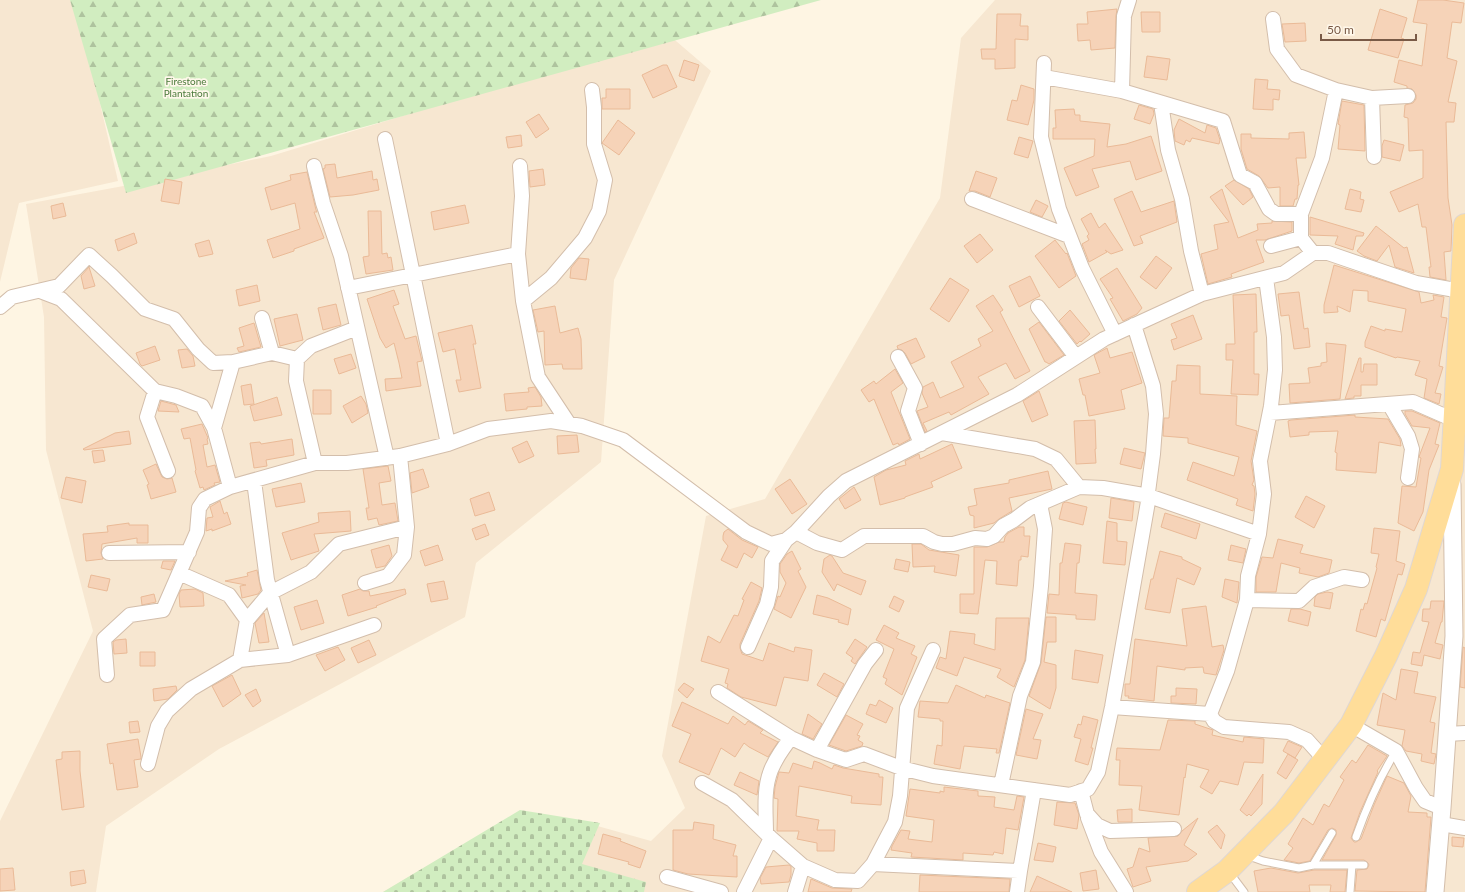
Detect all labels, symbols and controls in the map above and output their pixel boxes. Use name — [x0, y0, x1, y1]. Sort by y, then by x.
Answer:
scale bar — [1321, 16, 1416, 42]
text: 50 m — [1327, 22, 1354, 37]
park label: Firestone Plantation — [164, 75, 208, 99]

